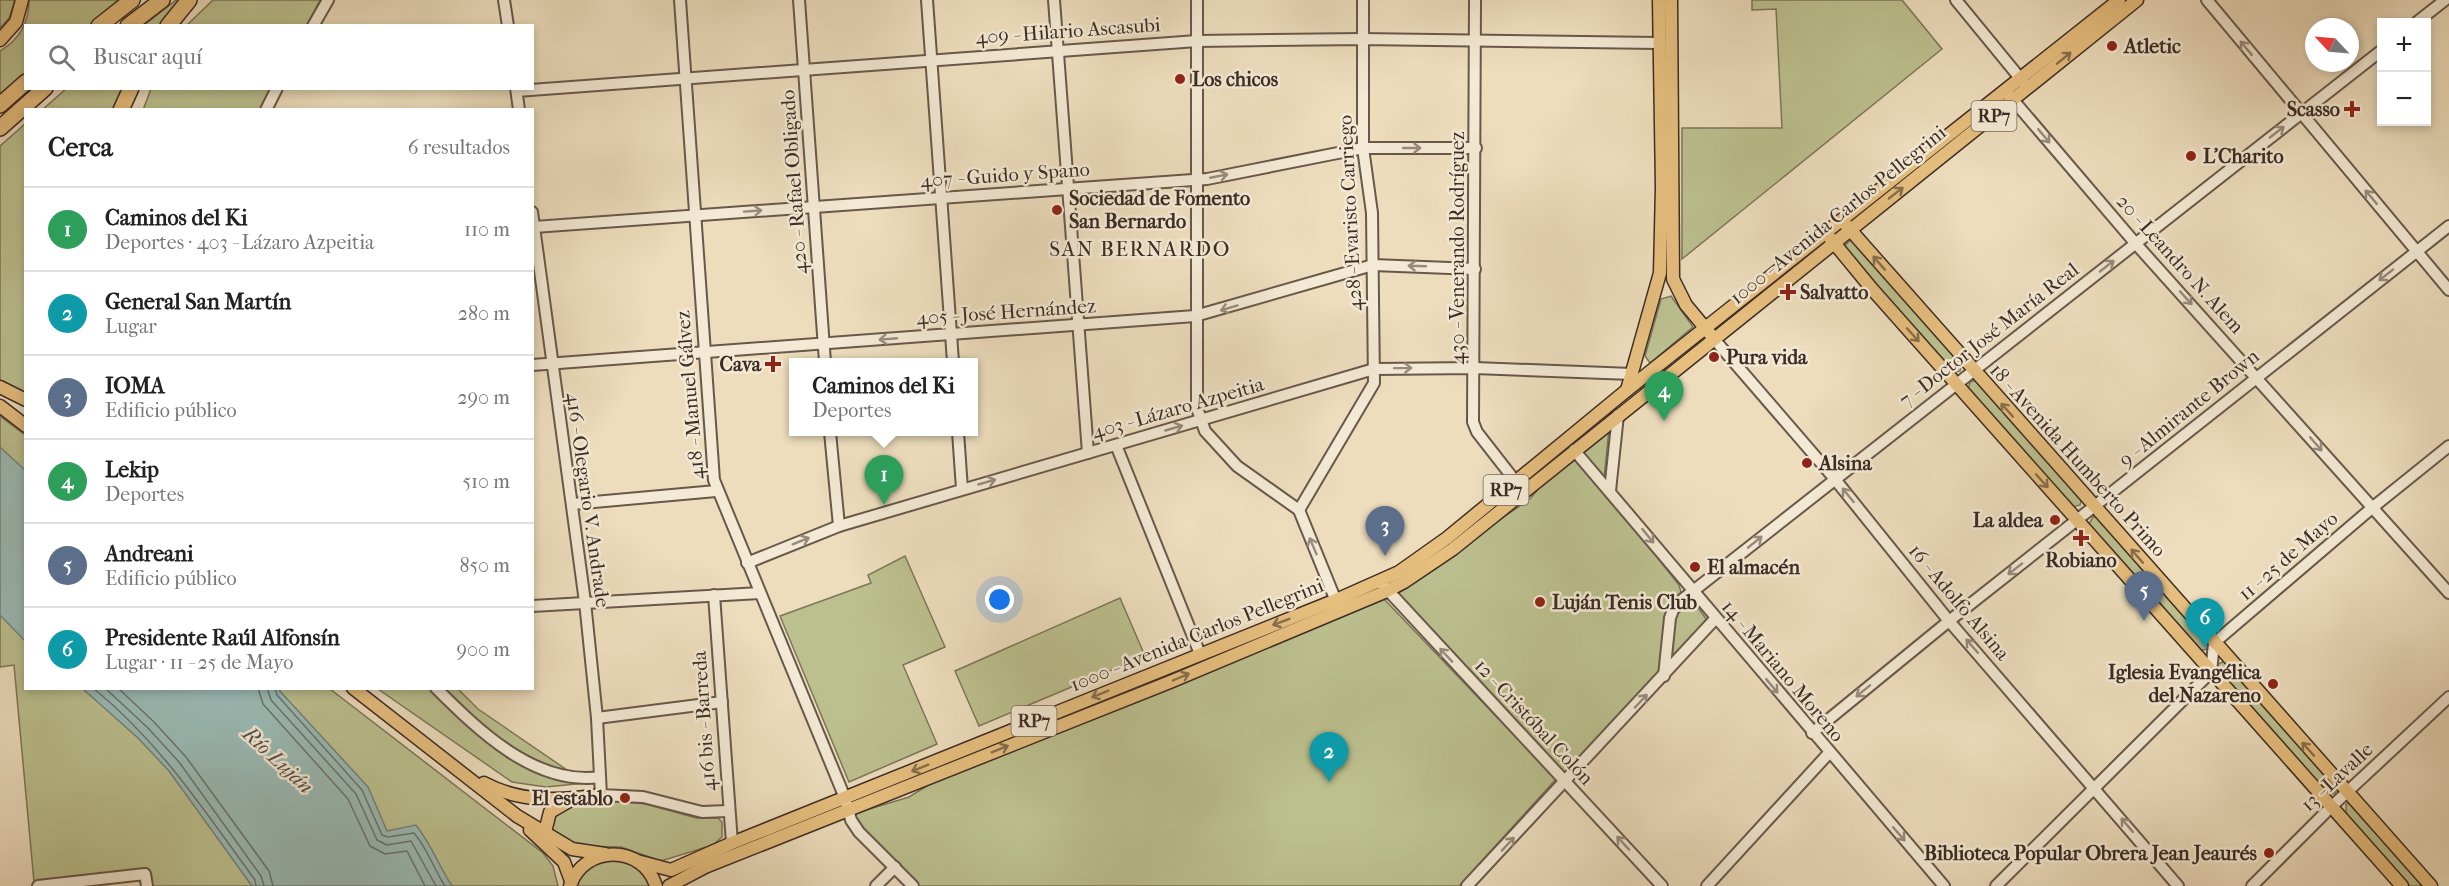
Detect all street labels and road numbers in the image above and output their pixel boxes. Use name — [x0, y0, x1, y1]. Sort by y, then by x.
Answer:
street label: 409 - Hilario Ascasubi — [975, 13, 1161, 49]
street label: 420 - Rafael Obligado — [776, 89, 812, 275]
road number: RP7 — [1972, 101, 2016, 131]
street label: 428 - Evaristo Carriego — [1333, 114, 1367, 312]
street label: 1000 - Avenida Carlos Pellegrini — [1725, 121, 1951, 309]
street label: 430 - Venerando Rodríguez — [1446, 131, 1469, 365]
street label: 407 - Guido y Spano — [919, 158, 1091, 192]
street label: 20 - Leandro N. Alem — [2111, 190, 2249, 339]
street label: 7 - Doctor José María Real — [1895, 258, 2083, 412]
street label: 405 - José Hernández — [915, 294, 1097, 330]
street label: 418 - Manuel Gálvez — [671, 309, 709, 480]
street label: 9 - Almirante Brown — [2114, 344, 2264, 472]
street label: 18 - Avenida Humberto Primo — [1985, 359, 2171, 561]
street label: 403 - Lázaro Azpeitia — [1089, 372, 1267, 444]
street label: 416 - Olegario V. Andrade — [562, 391, 615, 609]
road number: RP7 — [1484, 475, 1528, 505]
street label: 11 - 25 de Mayo — [2234, 507, 2342, 605]
street label: 16 - Adolfo Alsina — [1904, 539, 2015, 665]
street label: 1000 - Avenida Carlos Pellegrini — [1067, 574, 1327, 696]
street label: 14 - Mariano Moreno — [1717, 595, 1849, 747]
street label: 416 bis - Barreda — [688, 649, 720, 792]
street label: 12 - Cristóbal Colón — [1470, 654, 1598, 790]
road number: RP7 — [1012, 706, 1056, 736]
street label: 13 - Lavalle — [2296, 738, 2378, 816]

